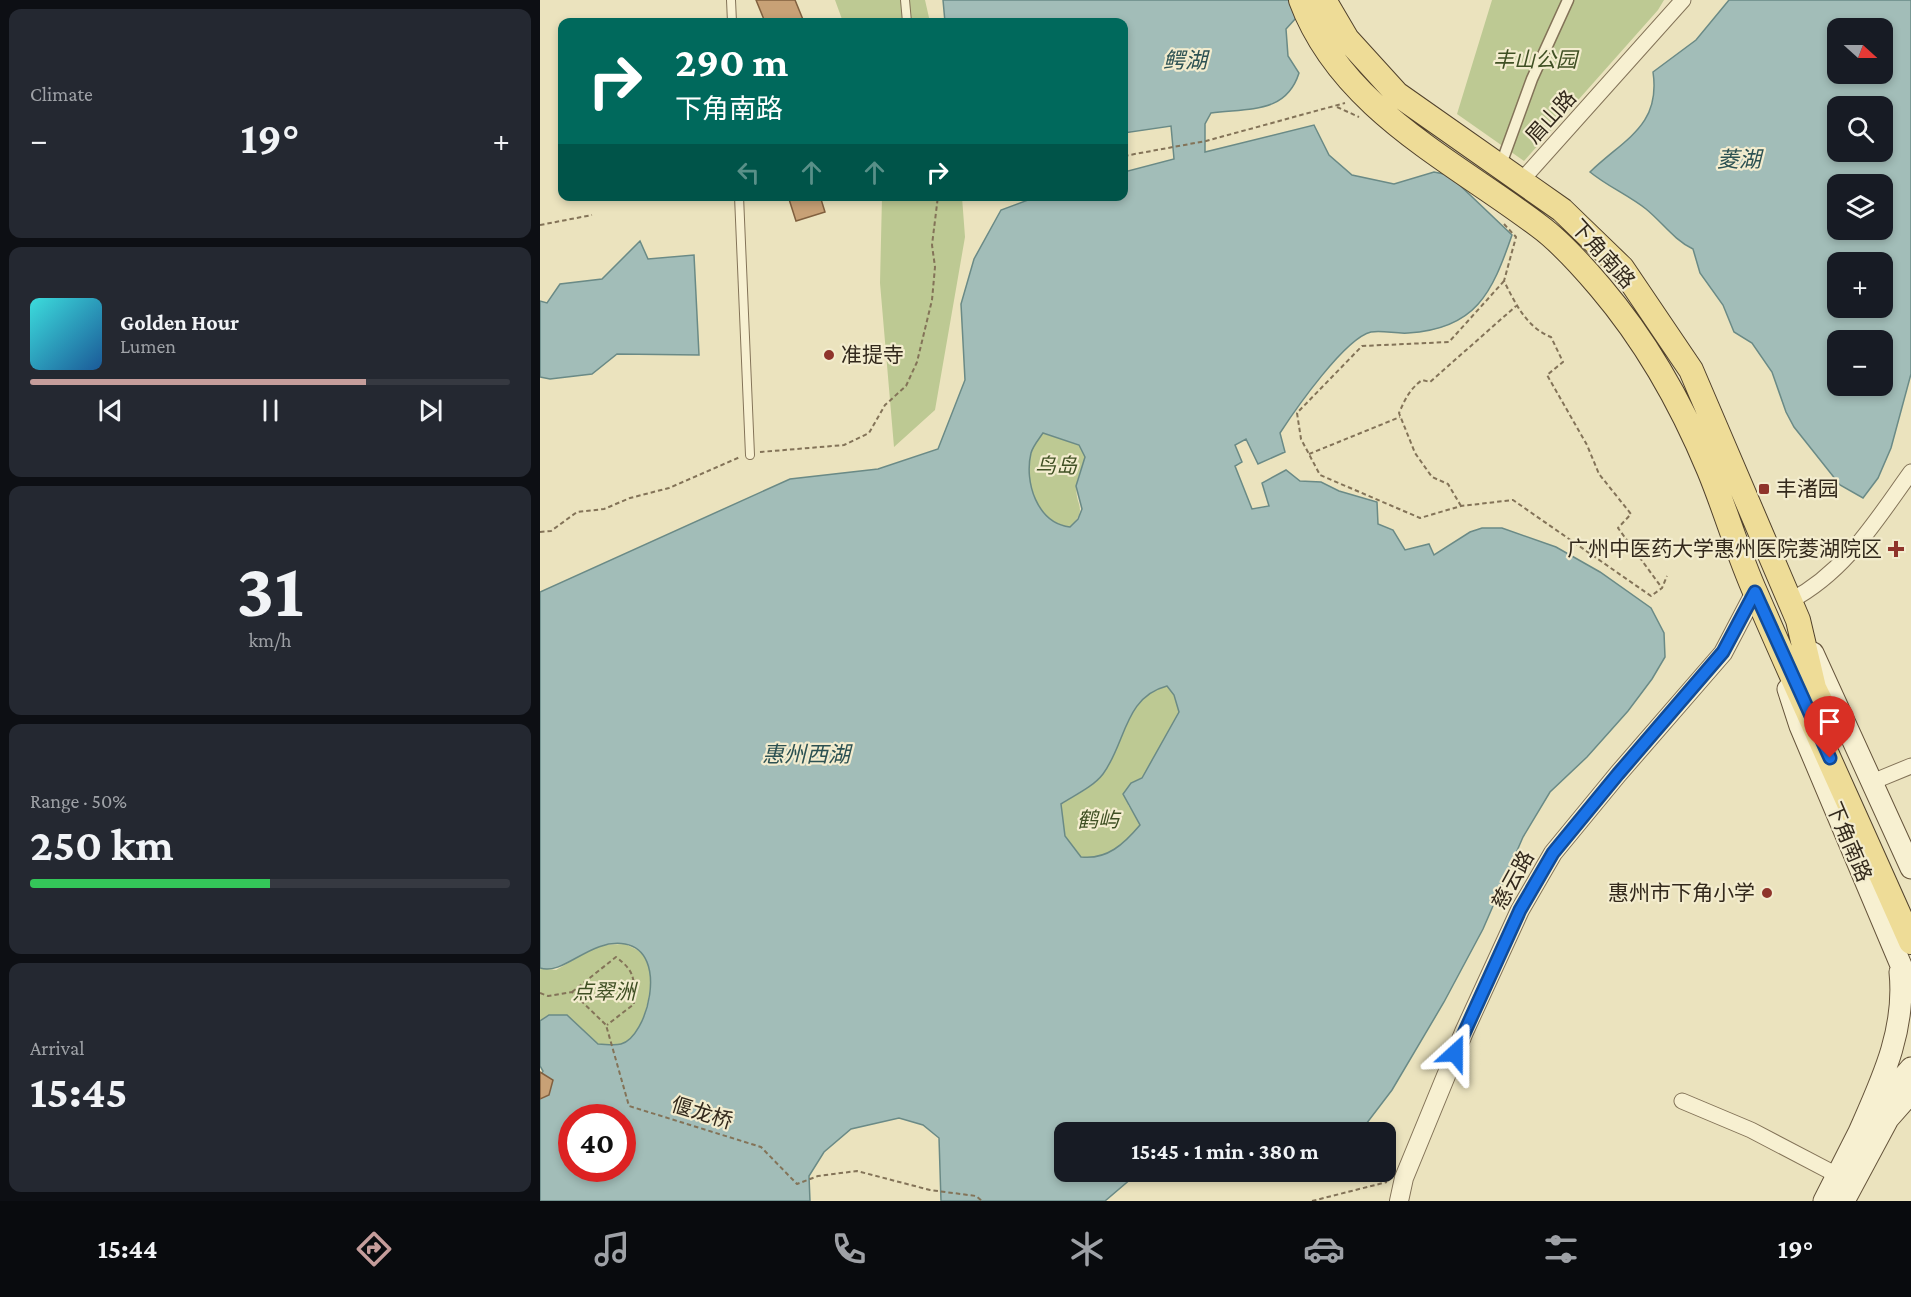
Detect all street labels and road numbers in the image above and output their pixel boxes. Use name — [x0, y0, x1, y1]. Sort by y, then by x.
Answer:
street label: 眉山路 — [1521, 86, 1581, 148]
street label: 下角南路 — [1566, 215, 1640, 293]
street label: 下角南路 — [1822, 799, 1876, 885]
street label: 慈云路 — [1487, 847, 1539, 913]
street label: 偃龙桥 — [668, 1092, 736, 1134]

